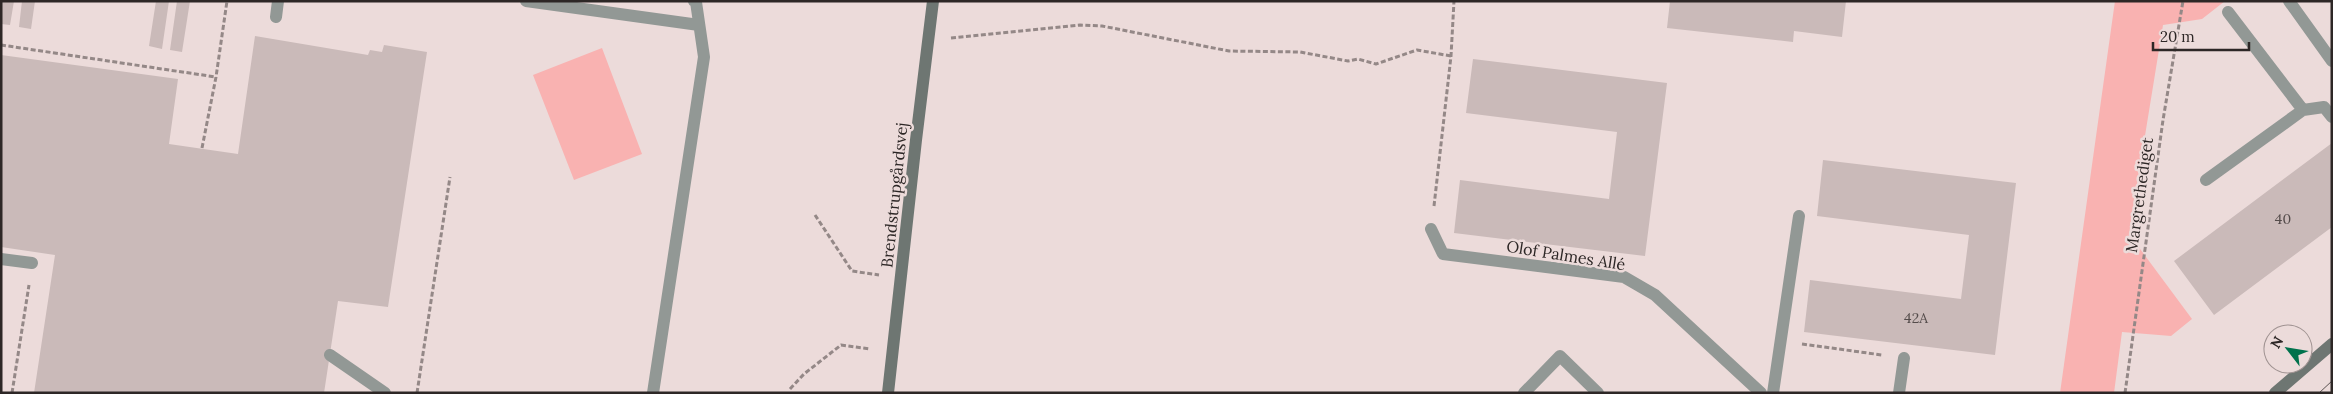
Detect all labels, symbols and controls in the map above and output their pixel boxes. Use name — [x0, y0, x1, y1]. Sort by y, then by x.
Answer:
scale bar — [2153, 20, 2249, 52]
text: 20 m — [2160, 27, 2195, 46]
street label: Brendstrupgårdsvej — [876, 121, 912, 269]
street label: Margrethediget — [2121, 135, 2157, 254]
house number: 40 — [2275, 210, 2291, 228]
street label: Olof Palmes Allé — [1505, 236, 1627, 274]
house number: 42A — [1904, 309, 1928, 327]
north arrow — [2263, 324, 2313, 374]
text: N — [2266, 333, 2287, 352]

